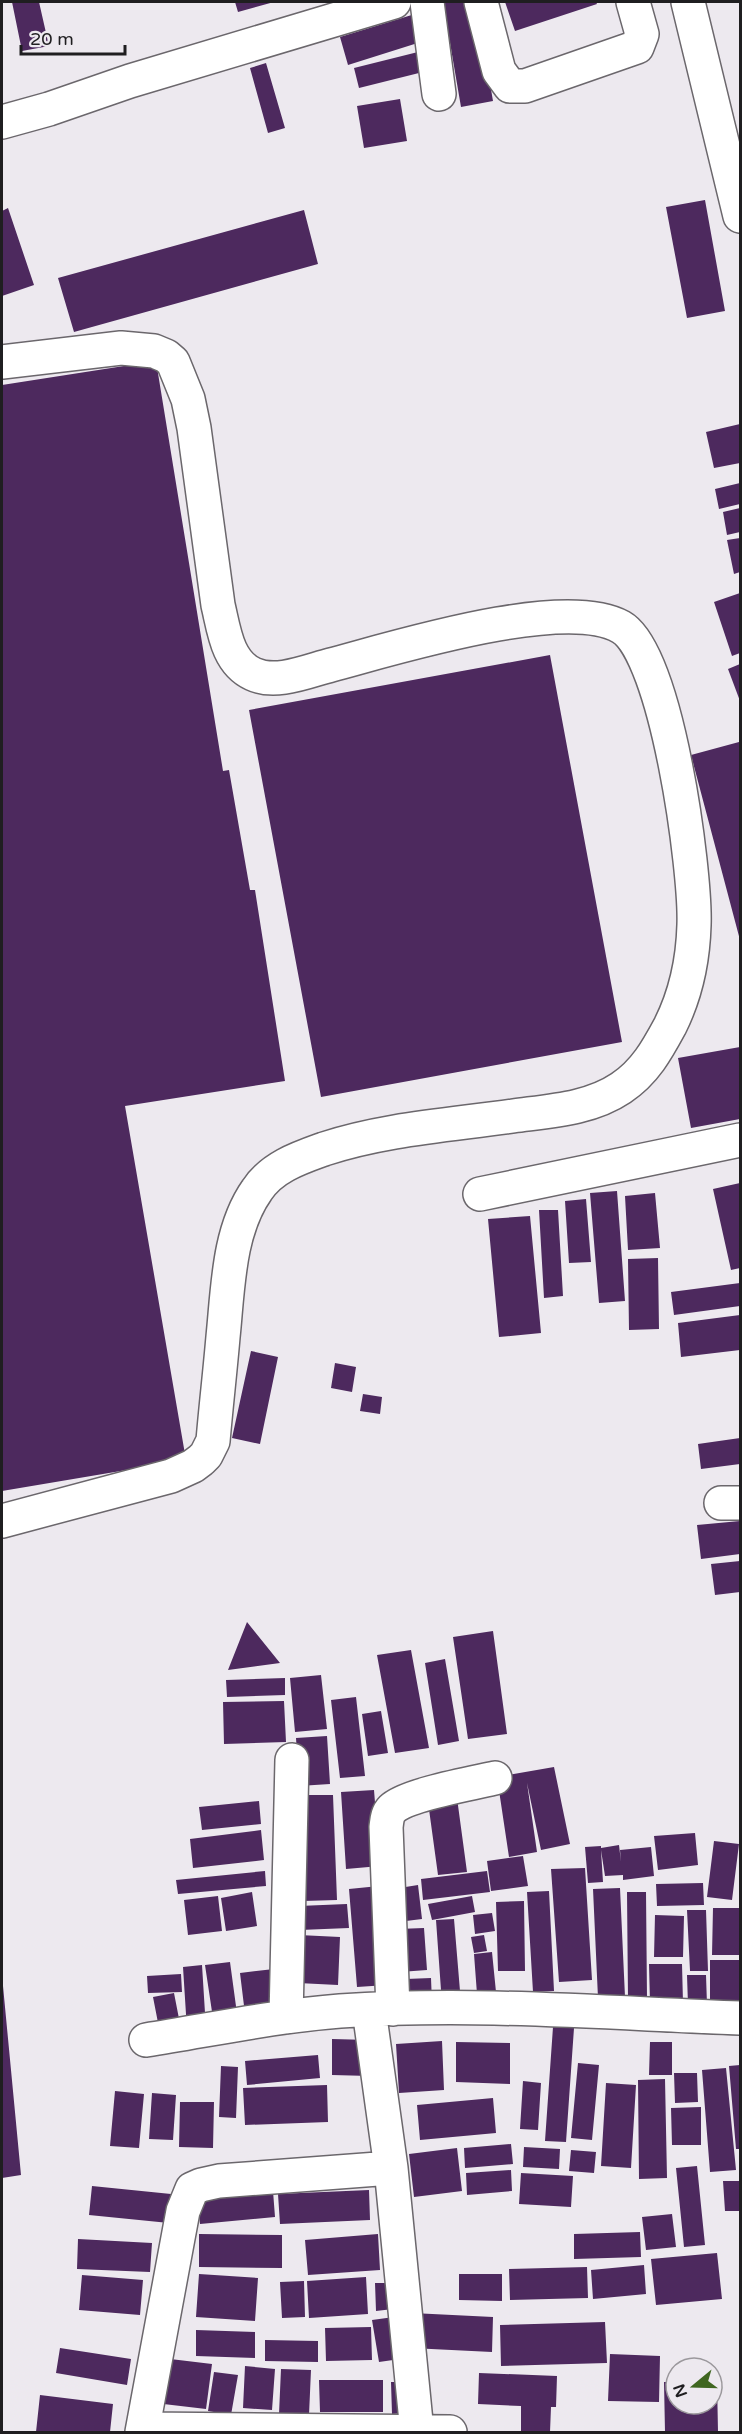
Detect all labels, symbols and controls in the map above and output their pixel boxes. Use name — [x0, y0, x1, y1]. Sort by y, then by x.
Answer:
scale bar — [21, 18, 124, 56]
text: 20 m — [30, 28, 74, 50]
north arrow — [664, 2356, 724, 2416]
text: N — [669, 2381, 692, 2400]

